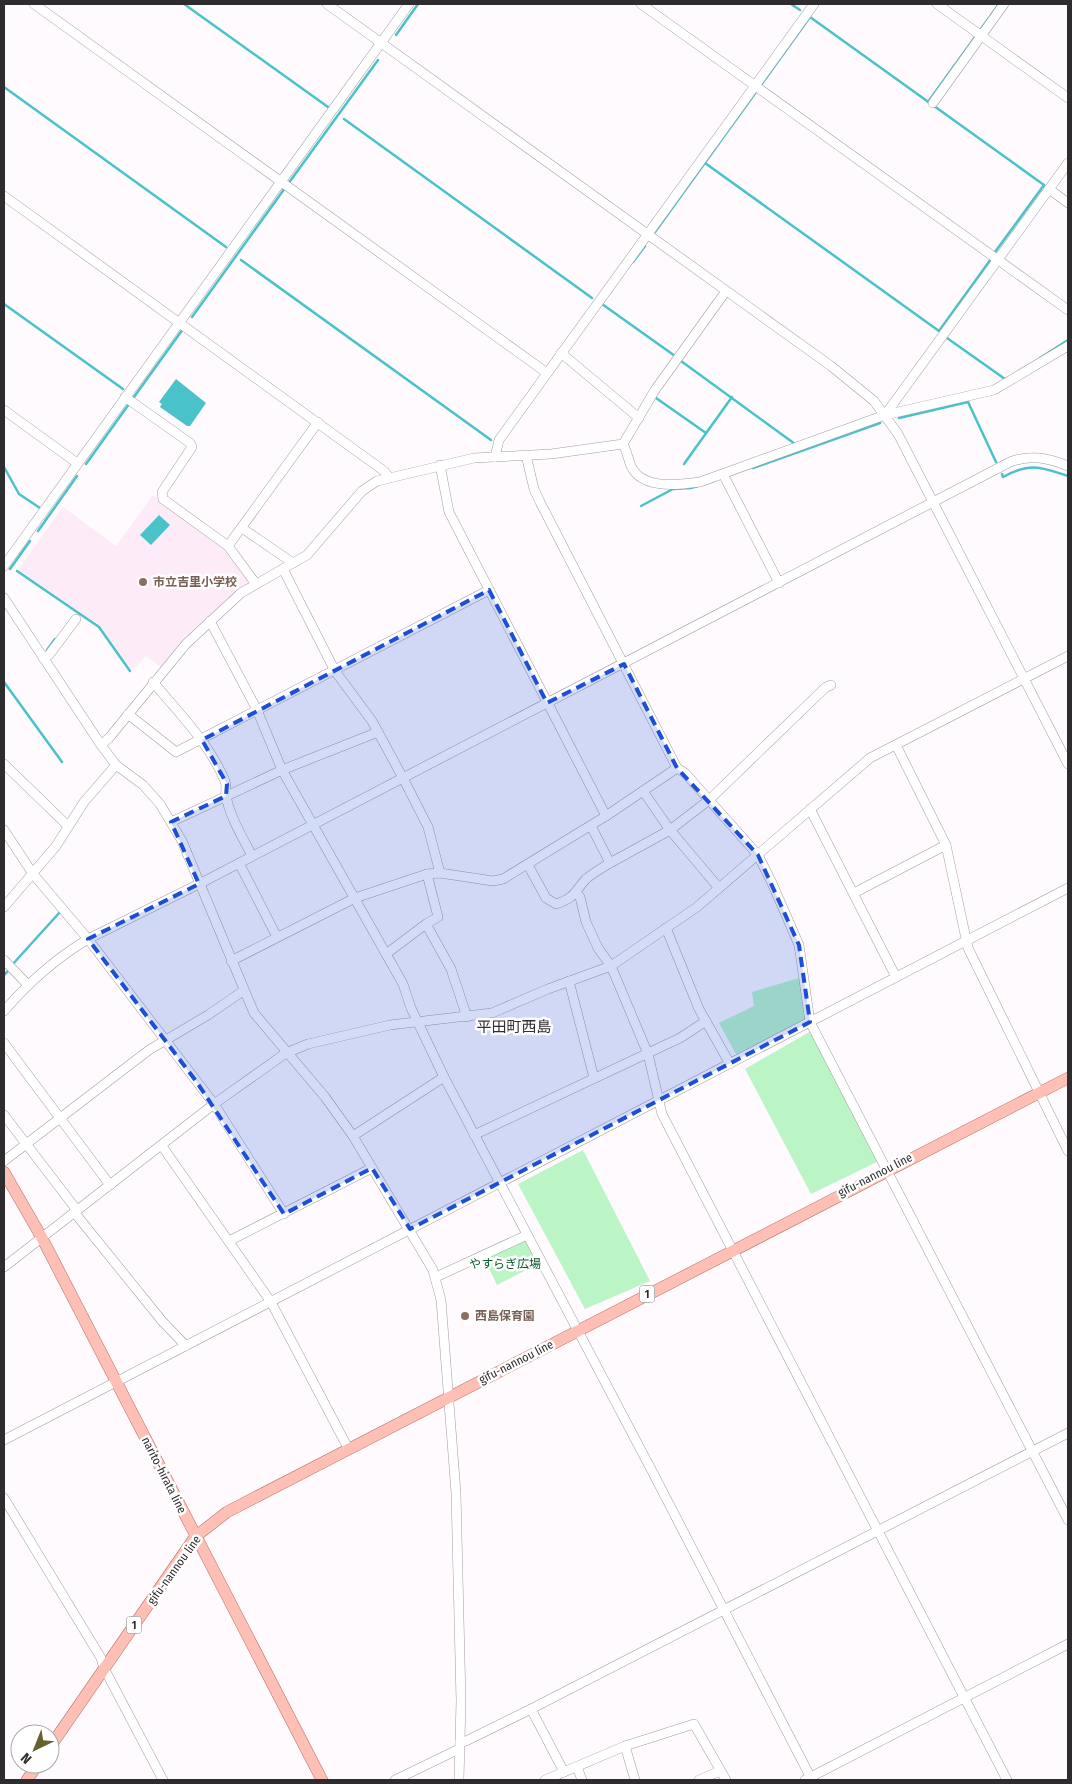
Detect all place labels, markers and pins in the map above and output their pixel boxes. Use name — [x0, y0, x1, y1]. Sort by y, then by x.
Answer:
place label: 市立吉里小学校 — [153, 575, 237, 589]
marker: 市立吉里小学校 — [137, 576, 149, 588]
place label: 西島保育園 — [475, 1309, 535, 1323]
marker: 西島保育園 — [459, 1310, 471, 1322]

